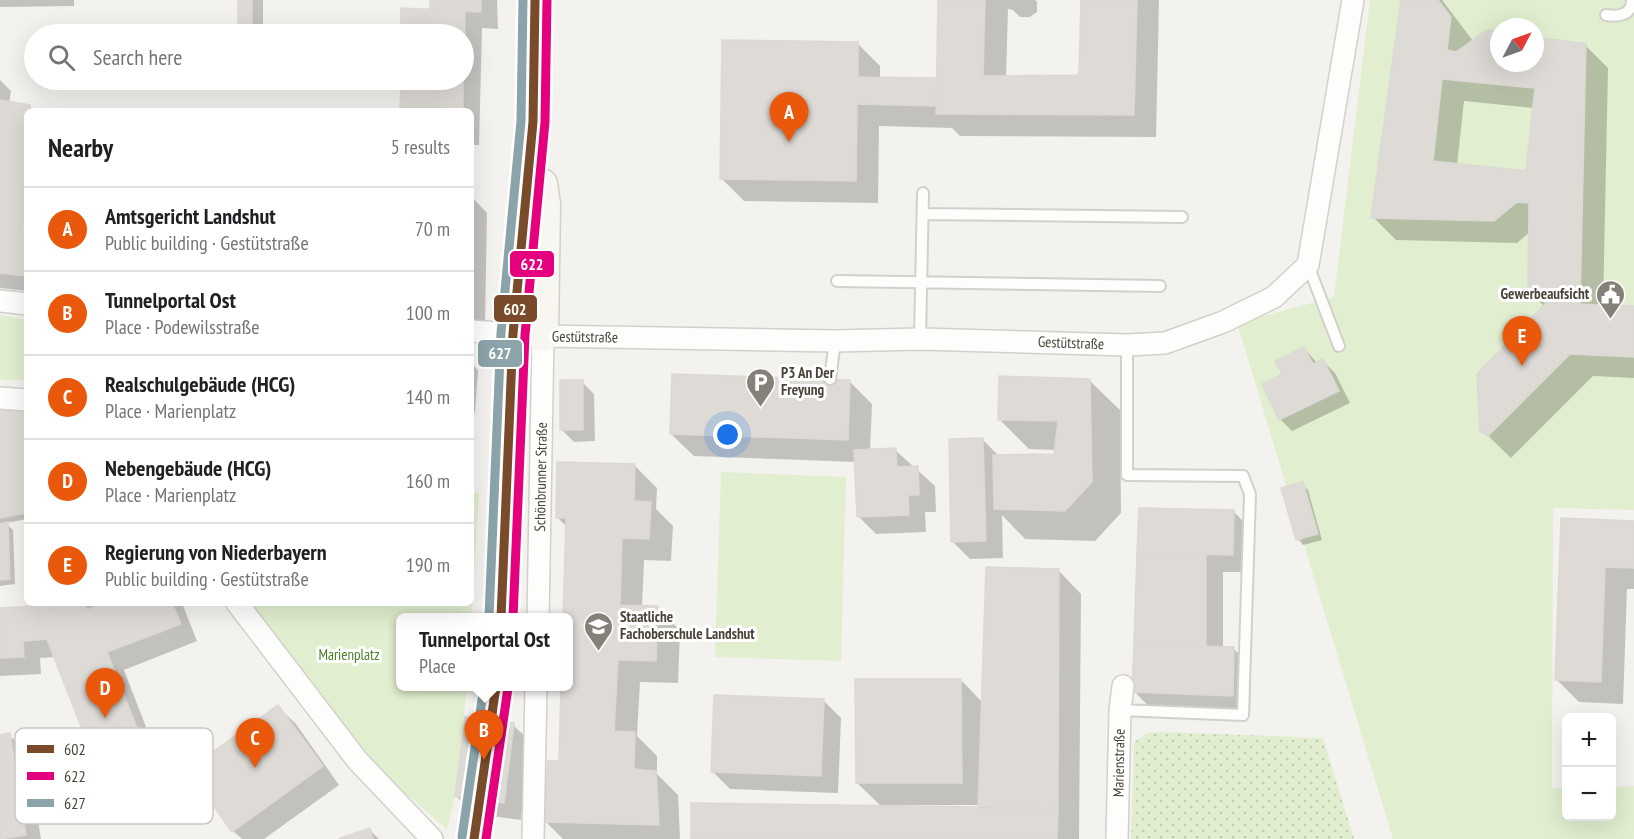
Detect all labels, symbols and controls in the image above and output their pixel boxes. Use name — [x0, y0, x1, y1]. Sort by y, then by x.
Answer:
north arrow — [1490, 18, 1544, 72]
search box — [24, 24, 474, 90]
icon: search — [45, 41, 78, 74]
text: Search here — [93, 43, 182, 71]
pin: A — [770, 92, 808, 142]
text: Nearby — [48, 131, 113, 164]
text: 5 results — [391, 134, 450, 160]
text: Amtsgericht Landshut — [105, 202, 276, 230]
text: A — [62, 216, 73, 242]
text: 70 m — [415, 216, 450, 242]
text: Public building · Gestütstraße — [105, 230, 309, 256]
line badge: 622 — [509, 250, 555, 278]
text: 622 — [521, 254, 543, 274]
public building icon: Gewerbeaufsicht — [1594, 278, 1626, 320]
place label: Gewerbeaufsicht — [1500, 284, 1590, 303]
text: Tunnelportal Ost — [105, 286, 236, 314]
line badge: 602 — [493, 294, 538, 323]
text: 602 — [504, 299, 526, 319]
text: B — [63, 300, 72, 326]
text: 100 m — [406, 300, 450, 326]
text: Place · Podewilsstraße — [105, 314, 260, 340]
pin: E — [1502, 316, 1541, 366]
street label: Gestütstraße — [552, 326, 618, 347]
street label: Gestütstraße — [1038, 332, 1104, 353]
line badge: 627 — [477, 339, 523, 368]
text: 627 — [489, 343, 511, 363]
place label: P3 An Der Freyung — [781, 363, 835, 399]
parking icon: P3 An Der Freyung — [744, 366, 776, 408]
text: Realschulgebäude (HCG) — [105, 370, 295, 398]
text: C — [63, 384, 72, 410]
text: 140 m — [406, 384, 450, 410]
text: Place · Marienplatz — [105, 398, 236, 424]
your location — [713, 420, 742, 449]
street label: Schönbrunner Straße — [530, 422, 551, 532]
text: Nebengebäude (HCG) — [105, 454, 271, 482]
text: D — [62, 468, 73, 494]
text: 160 m — [406, 468, 450, 494]
text: Place · Marienplatz — [105, 482, 236, 508]
text: Regierung von Niederbayern — [105, 538, 327, 566]
text: E — [63, 552, 72, 578]
text: 190 m — [406, 552, 450, 578]
text: Public building · Gestütstraße — [105, 566, 309, 592]
place label: Staatliche Fachoberschule Landshut — [620, 607, 755, 643]
school or university icon: Staatliche Fachoberschule Landshut — [583, 610, 615, 652]
popup — [396, 613, 573, 691]
text: Tunnelportal Ost — [419, 625, 550, 653]
park label: Marienplatz — [318, 645, 380, 664]
text: Place — [419, 653, 456, 679]
pin: D — [86, 668, 124, 718]
pin: B — [464, 710, 504, 760]
map controls — [1562, 713, 1616, 821]
button: + — [1562, 713, 1616, 767]
pin: C — [236, 718, 274, 768]
legend — [15, 728, 213, 824]
street label: Marienstraße — [1108, 729, 1129, 797]
text: 602 — [64, 739, 86, 759]
text: 622 — [64, 766, 86, 786]
button: − — [1562, 767, 1616, 821]
text: 627 — [64, 793, 86, 813]

